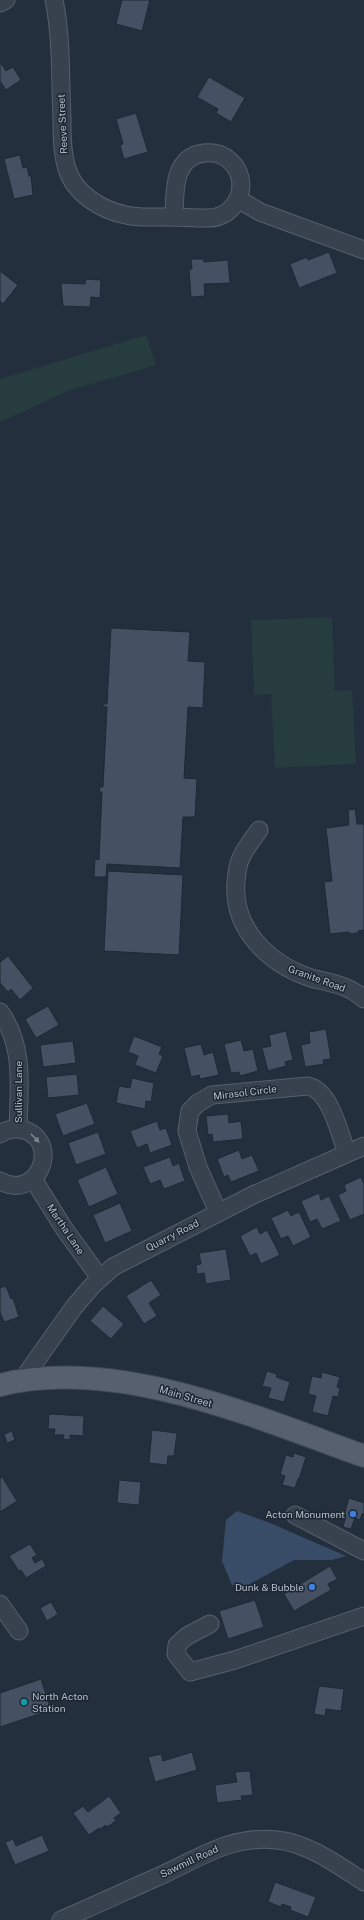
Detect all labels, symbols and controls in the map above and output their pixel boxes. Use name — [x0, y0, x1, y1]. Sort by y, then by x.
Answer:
street label: Reeve Street — [54, 94, 70, 154]
street label: Granite Road — [287, 962, 347, 994]
street label: Sullivan Lane — [12, 1061, 24, 1123]
street label: Mirasol Circle — [213, 1082, 278, 1102]
one-way arrow — [30, 1133, 40, 1143]
street label: Martha Lane — [45, 1201, 87, 1257]
street label: Quarry Road — [143, 1216, 201, 1254]
street label: Main Street — [158, 1383, 214, 1409]
place label: Acton Monument — [265, 1508, 345, 1520]
marker: Acton Monument — [348, 1509, 358, 1519]
place label: Dunk & Bubble — [235, 1581, 304, 1593]
marker: Dunk & Bubble — [307, 1582, 317, 1592]
place label: North Acton Station — [32, 1690, 89, 1714]
marker: North Acton Station — [19, 1697, 29, 1707]
street label: Sawmill Road — [158, 1842, 220, 1880]

